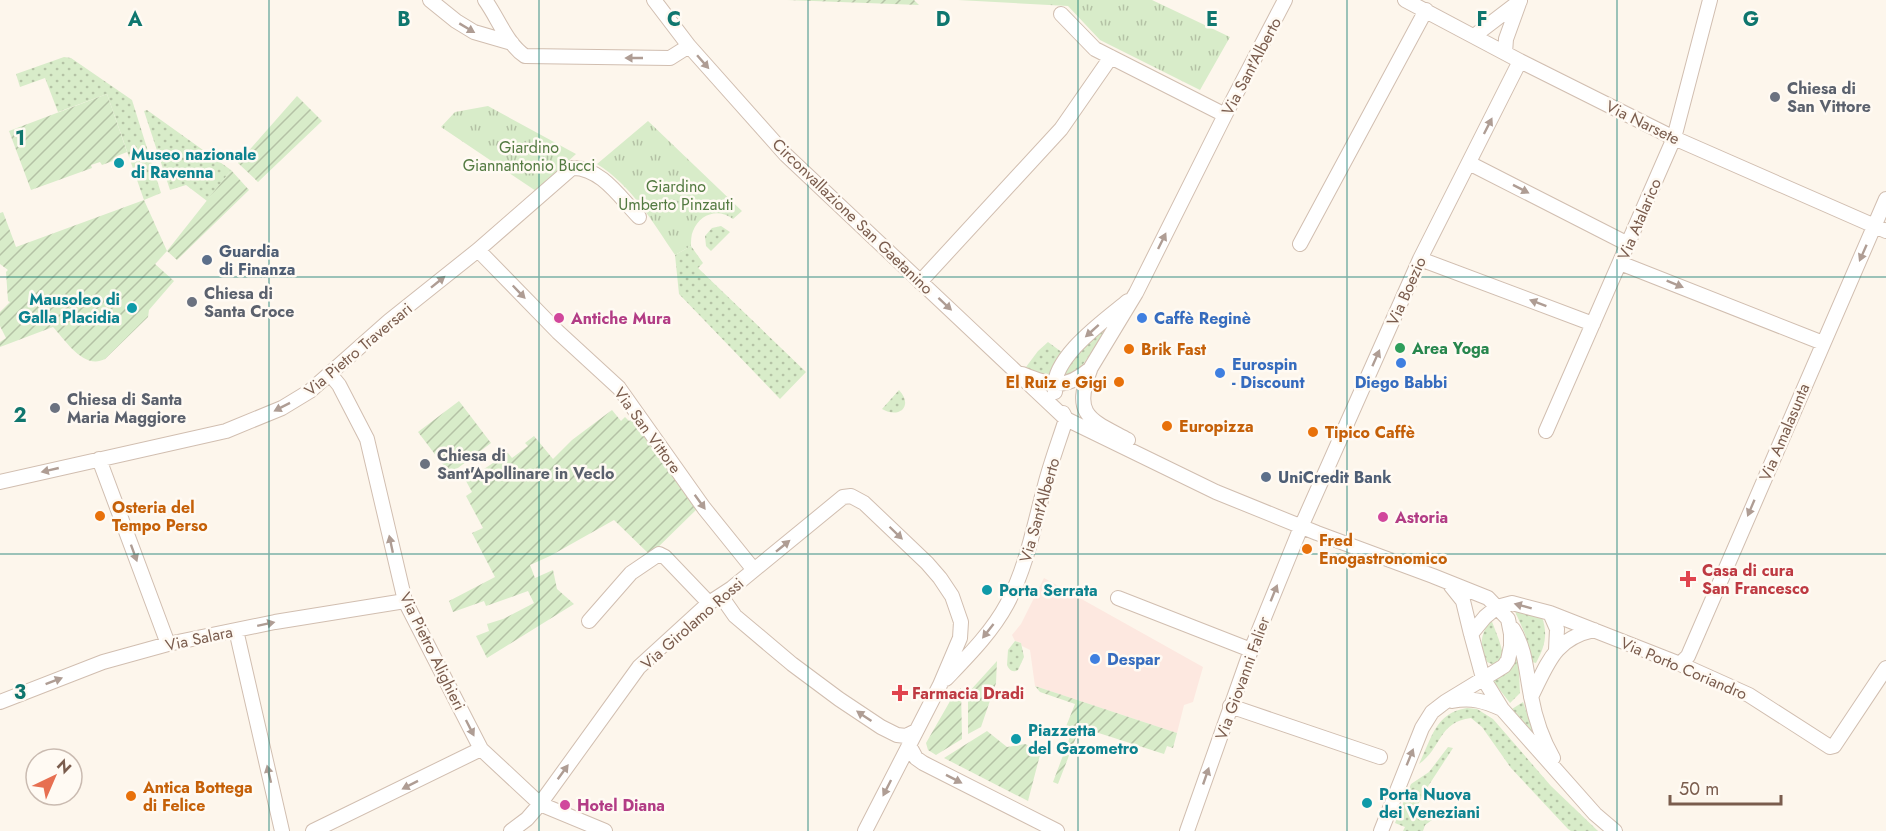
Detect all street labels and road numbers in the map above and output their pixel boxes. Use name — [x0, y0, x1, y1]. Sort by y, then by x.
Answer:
street label: Via Sant'Alberto — [1216, 13, 1287, 119]
street label: Via Narsete — [1602, 95, 1684, 150]
street label: Circonvallazione San Gaetanino — [767, 133, 938, 300]
street label: Via Atalarico — [1612, 175, 1667, 264]
street label: Via Boezio — [1381, 253, 1432, 329]
street label: Via Pietro Traversari — [299, 297, 417, 401]
street label: Via Amalasunta — [1754, 380, 1815, 485]
street label: Via San Vittore — [608, 382, 687, 478]
street label: Via Sant'Alberto — [1014, 455, 1065, 565]
street label: Via Girolamo Rossi — [636, 572, 749, 675]
street label: Via Pietro Alighieri — [394, 588, 471, 714]
street label: Via Giovanni Falier — [1210, 613, 1276, 743]
street label: Via Salara — [163, 620, 235, 657]
street label: Via Porto Coriandro — [1617, 631, 1751, 706]

